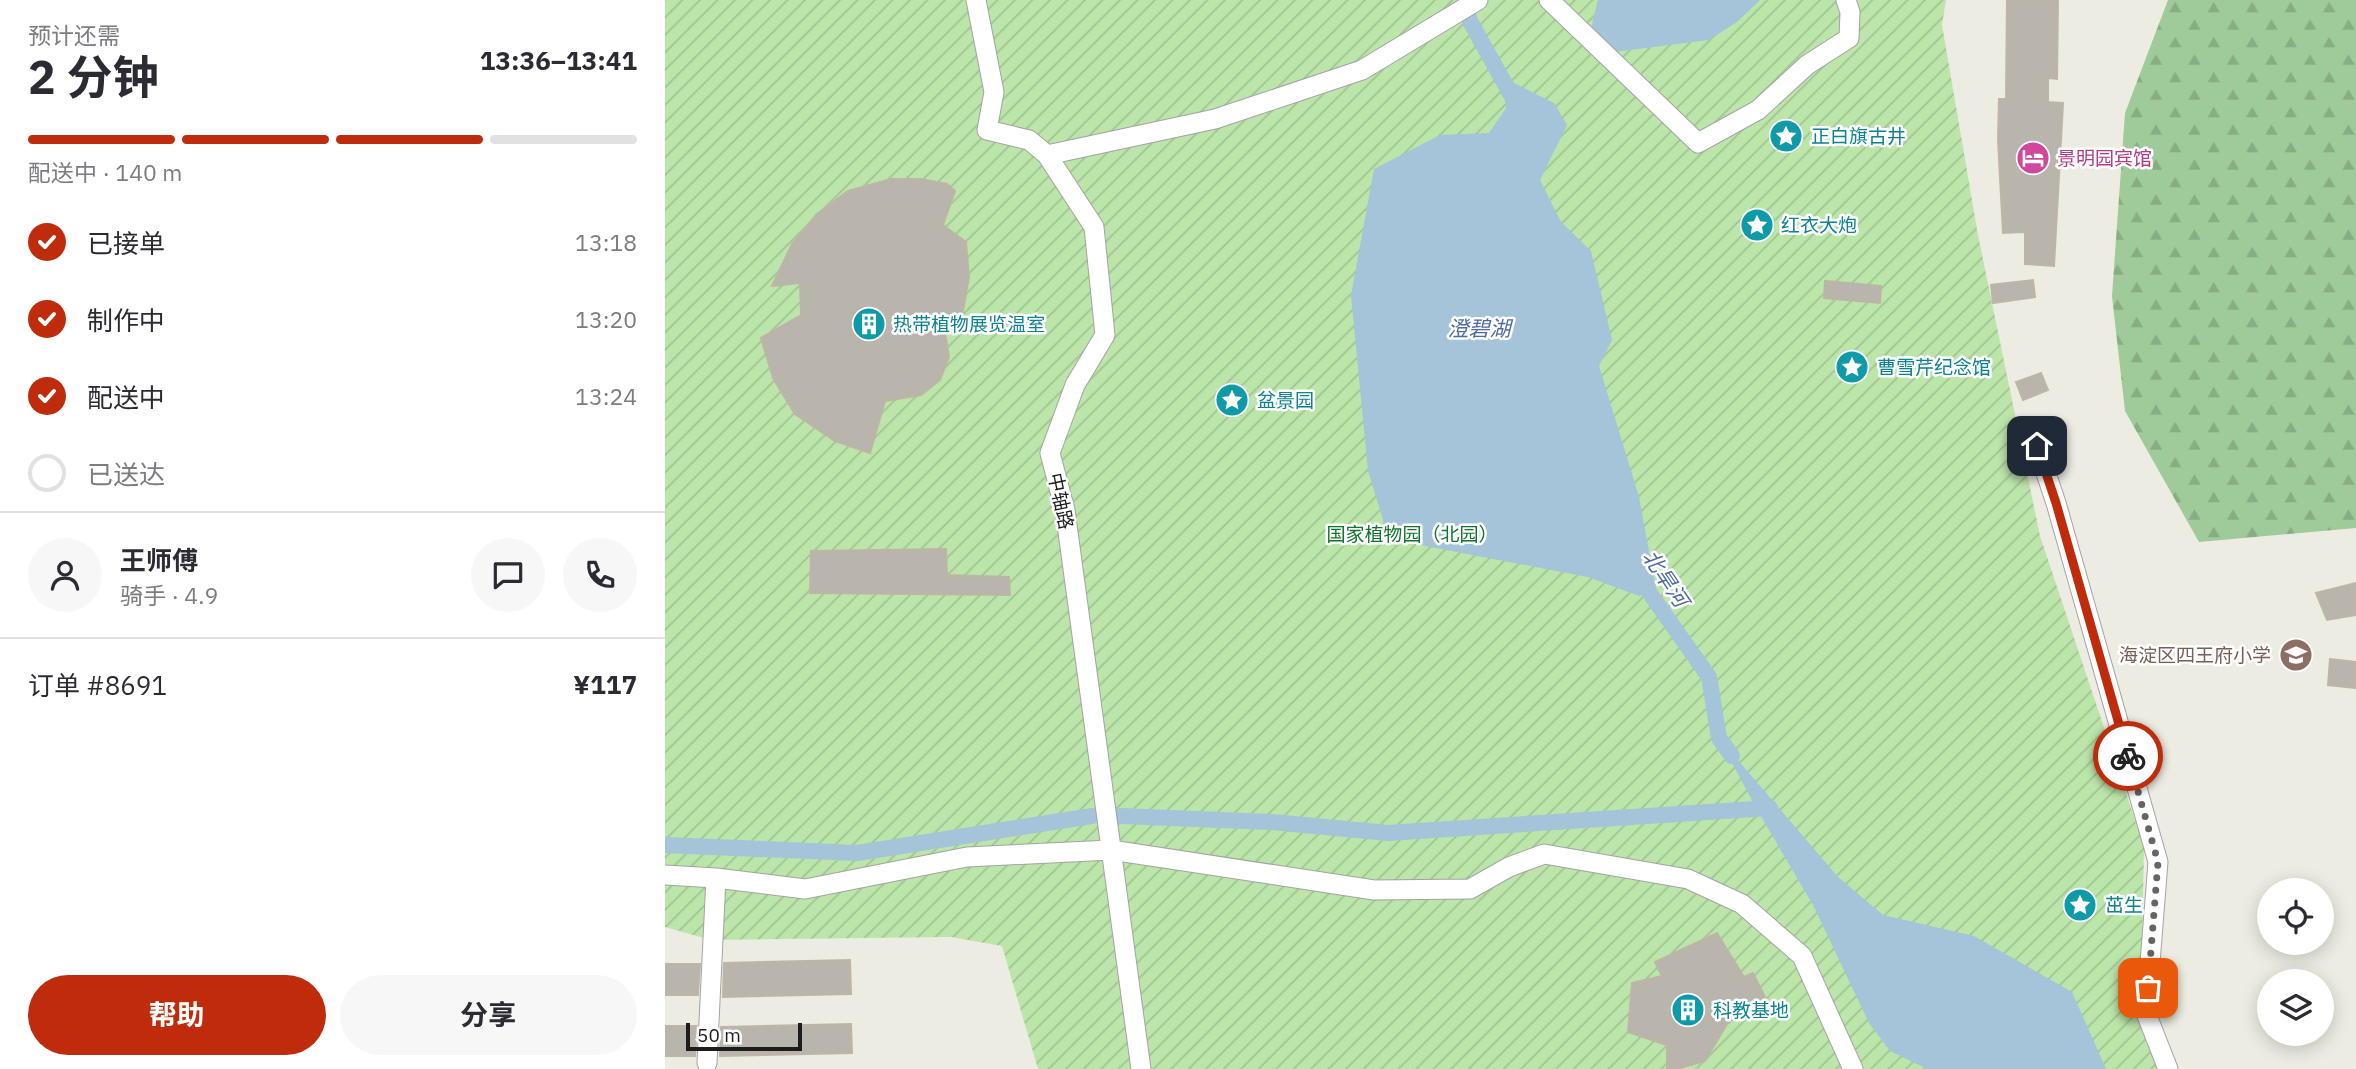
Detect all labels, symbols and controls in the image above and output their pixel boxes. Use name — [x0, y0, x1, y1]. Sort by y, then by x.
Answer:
text: 预计还需 — [28, 20, 120, 50]
text: 13:36–13:41 — [480, 43, 637, 77]
text: 2 分钟 — [28, 47, 158, 107]
place icon: 正白旗古井 — [1767, 117, 1805, 155]
place label: 正白旗古井 — [1811, 124, 1906, 148]
hotel icon: 景明园宾馆 — [2014, 139, 2052, 177]
place label: 景明园宾馆 — [2057, 146, 2152, 170]
text: 配送中 · 140 m — [28, 157, 182, 187]
place icon: 红衣大炮 — [1738, 206, 1776, 244]
place label: 红衣大炮 — [1781, 213, 1857, 237]
icon: check — [28, 223, 66, 261]
text: 已接单 — [87, 226, 165, 260]
text: 13:18 — [575, 227, 637, 257]
icon: check — [28, 300, 66, 338]
text: 制作中 — [87, 303, 165, 337]
text: 13:20 — [575, 304, 637, 334]
building icon: 热带植物展览温室 — [850, 305, 888, 343]
place label: 热带植物展览温室 — [893, 312, 1045, 336]
water label: 澄碧湖 — [1448, 314, 1513, 342]
place icon: 曹雪芹纪念馆 — [1833, 348, 1871, 386]
place label: 曹雪芹纪念馆 — [1877, 355, 1991, 379]
icon: check — [28, 377, 66, 415]
text: 配送中 — [87, 380, 165, 414]
text: 13:24 — [575, 381, 637, 411]
place icon: 盆景园 — [1213, 381, 1251, 419]
place label: 盆景园 — [1257, 388, 1314, 412]
pin — [2007, 416, 2067, 476]
icon: home — [2018, 427, 2056, 465]
text: 已送达 — [87, 457, 165, 491]
street label: 中轴路 — [1043, 471, 1079, 531]
park label: 国家植物园（北园） — [1326, 522, 1498, 546]
button: person — [28, 538, 102, 612]
button: chat — [471, 538, 545, 612]
button: phone — [563, 538, 637, 612]
text: 王师傅 — [120, 543, 198, 577]
water label: 北旱河 — [1637, 544, 1697, 615]
text: 骑手 · 4.9 — [120, 580, 218, 610]
school or university icon: 海淀区四王府小学 — [2277, 636, 2315, 674]
place label: 海淀区四王府小学 — [2119, 643, 2271, 667]
text: ¥117 — [573, 667, 637, 701]
text: 订单 #8691 — [28, 668, 167, 702]
courier — [2093, 721, 2163, 791]
icon: bike — [2109, 737, 2147, 775]
map controls — [2257, 878, 2334, 1046]
button: locate — [2257, 878, 2334, 955]
place icon: 茁生 — [2061, 886, 2099, 924]
place label: 茁生 — [2105, 893, 2143, 917]
pin — [2118, 958, 2178, 1018]
icon: bag — [2129, 969, 2167, 1007]
button: layers — [2257, 969, 2334, 1046]
button: 帮助 — [28, 975, 326, 1055]
button: 分享 — [340, 975, 637, 1055]
building icon: 科教基地 — [1669, 991, 1707, 1029]
place label: 科教基地 — [1713, 998, 1789, 1022]
scale bar — [686, 1020, 801, 1052]
text: 50 m — [697, 1023, 741, 1047]

